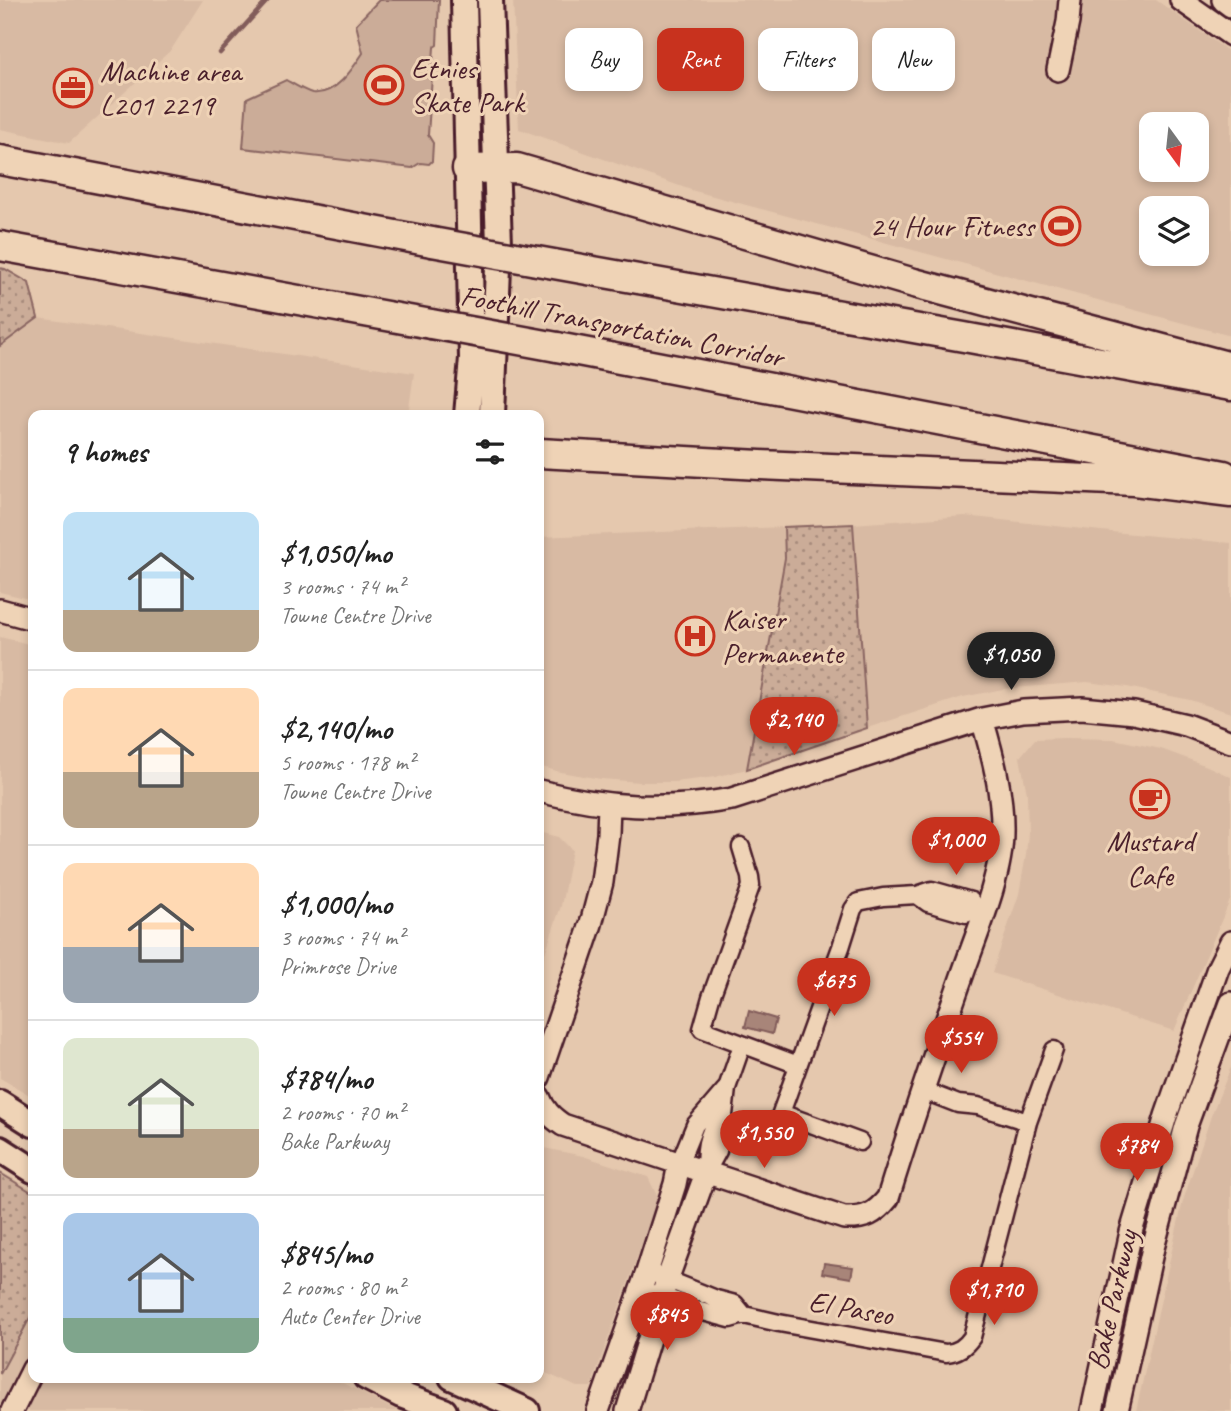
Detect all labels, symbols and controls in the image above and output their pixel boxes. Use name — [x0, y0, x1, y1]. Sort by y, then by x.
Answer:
chip: Buy — [565, 28, 643, 91]
chip: Rent — [657, 28, 744, 91]
chip: Filters — [758, 28, 858, 91]
chip: New — [872, 28, 955, 91]
place label: Etnies Skate Park — [411, 49, 526, 121]
place label: Machine area L201 2219 — [100, 52, 244, 124]
sports icon: Etnies Skate Park — [363, 64, 405, 106]
office icon: Machine area L201 2219 — [52, 67, 94, 109]
north arrow — [1139, 112, 1209, 182]
map controls — [1139, 112, 1209, 266]
button: layers — [1139, 196, 1209, 266]
sports icon: 24 Hour Fitness — [1040, 205, 1082, 247]
place label: 24 Hour Fitness — [870, 207, 1037, 245]
street label: Foothill Transportation Corridor — [458, 276, 790, 377]
text: 9 homes — [63, 433, 147, 471]
icon: filters — [471, 433, 509, 471]
text: $1,050/mo — [280, 534, 391, 572]
icon: home — [119, 540, 203, 624]
text: 3 rooms · 74 m² — [280, 572, 404, 601]
place label: Kaiser Permanente — [722, 600, 845, 672]
text: Towne Centre Drive — [280, 601, 430, 630]
hospital icon: Kaiser Permanente — [674, 615, 716, 657]
pin: $1,050 — [954, 632, 1068, 692]
text: $1,050 — [983, 640, 1039, 669]
pin: $2,140 — [737, 698, 851, 757]
text: $2,140 — [766, 705, 822, 734]
text: $2,140/mo — [280, 710, 392, 748]
icon: home — [119, 716, 203, 800]
text: 5 rooms · 178 m² — [280, 748, 415, 777]
text: Towne Centre Drive — [280, 777, 430, 806]
cafe icon: Mustard Cafe — [1129, 778, 1171, 820]
pin: $1,000 — [899, 818, 1013, 877]
place label: Mustard Cafe — [1106, 822, 1198, 894]
text: $1,000 — [928, 825, 984, 854]
text: $1,000/mo — [280, 885, 392, 923]
icon: home — [119, 891, 203, 975]
text: 3 rooms · 74 m² — [280, 923, 404, 952]
text: Primrose Drive — [280, 952, 396, 981]
pin: $675 — [793, 958, 875, 1018]
text: $675 — [813, 966, 855, 995]
pin: $554 — [920, 1016, 1002, 1075]
text: $554 — [941, 1023, 981, 1052]
text: $784/mo — [280, 1060, 372, 1098]
icon: home — [119, 1066, 203, 1150]
text: 2 rooms · 70 m² — [280, 1098, 404, 1127]
pin: $1,550 — [707, 1110, 821, 1170]
text: $1,550 — [736, 1118, 792, 1147]
pin: $784 — [1096, 1124, 1178, 1183]
text: Bake Parkway — [280, 1127, 389, 1156]
text: $784 — [1116, 1131, 1158, 1160]
street label: Bake Parkway — [1077, 1225, 1147, 1374]
text: $845/mo — [280, 1235, 372, 1273]
icon: home — [119, 1241, 203, 1325]
pin: $1,710 — [937, 1268, 1051, 1327]
text: 2 rooms · 80 m² — [280, 1273, 404, 1302]
text: $1,710 — [966, 1275, 1022, 1304]
street label: El Paseo — [806, 1282, 897, 1334]
pin: $845 — [626, 1292, 708, 1352]
text: $845 — [646, 1300, 688, 1329]
text: Auto Center Drive — [280, 1302, 420, 1331]

